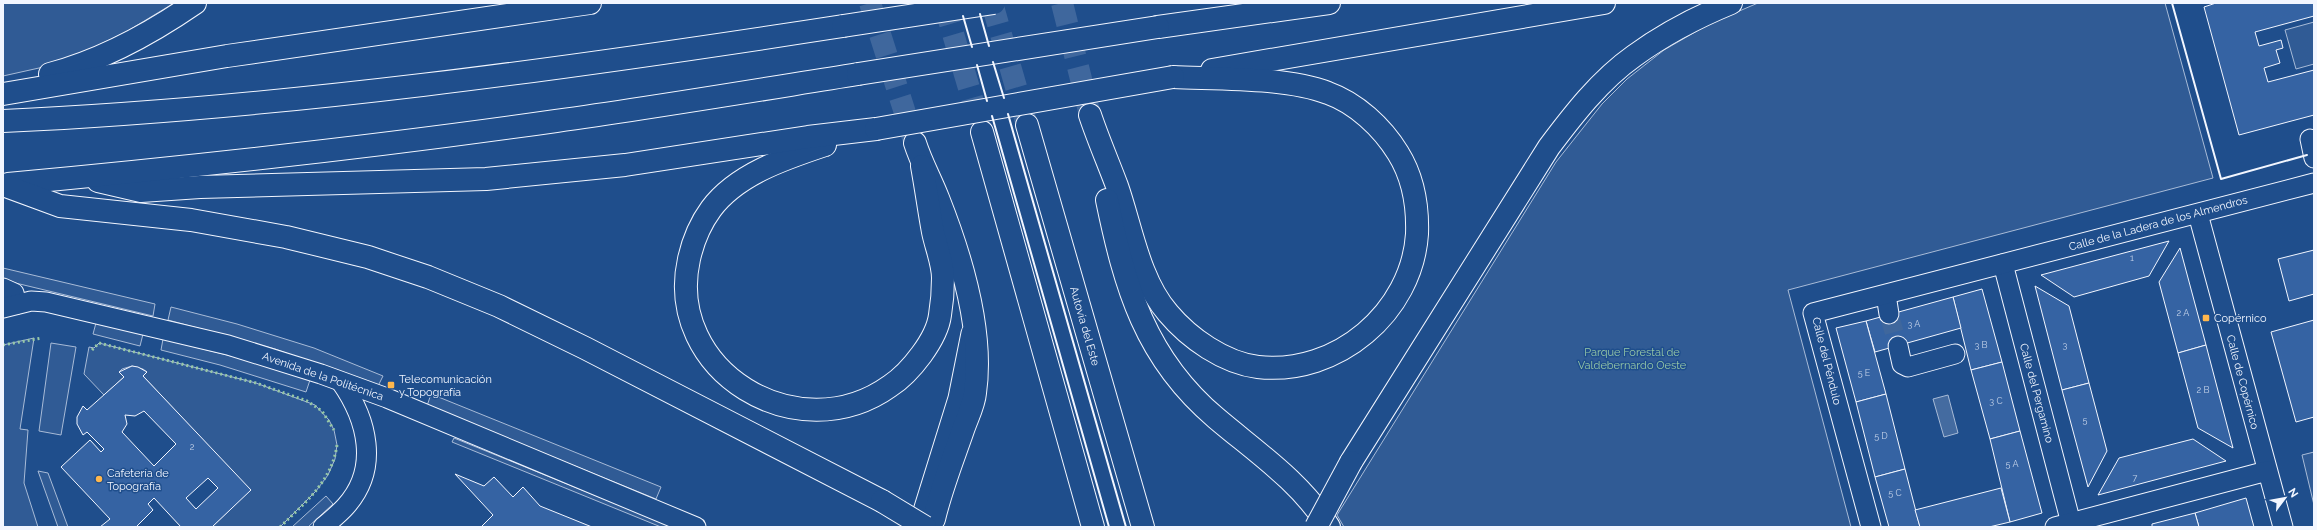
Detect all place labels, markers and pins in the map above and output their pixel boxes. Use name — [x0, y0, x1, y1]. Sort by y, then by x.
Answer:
place label: Copérnico — [2214, 312, 2267, 325]
marker: Copérnico — [2201, 313, 2211, 323]
place label: Telecomunicación y Topografía — [399, 373, 492, 399]
marker: Telecomunicación y Topografía — [386, 380, 396, 390]
place label: Cafetería de Topografía — [107, 467, 169, 493]
marker: Cafetería de Topografía — [94, 474, 104, 484]

